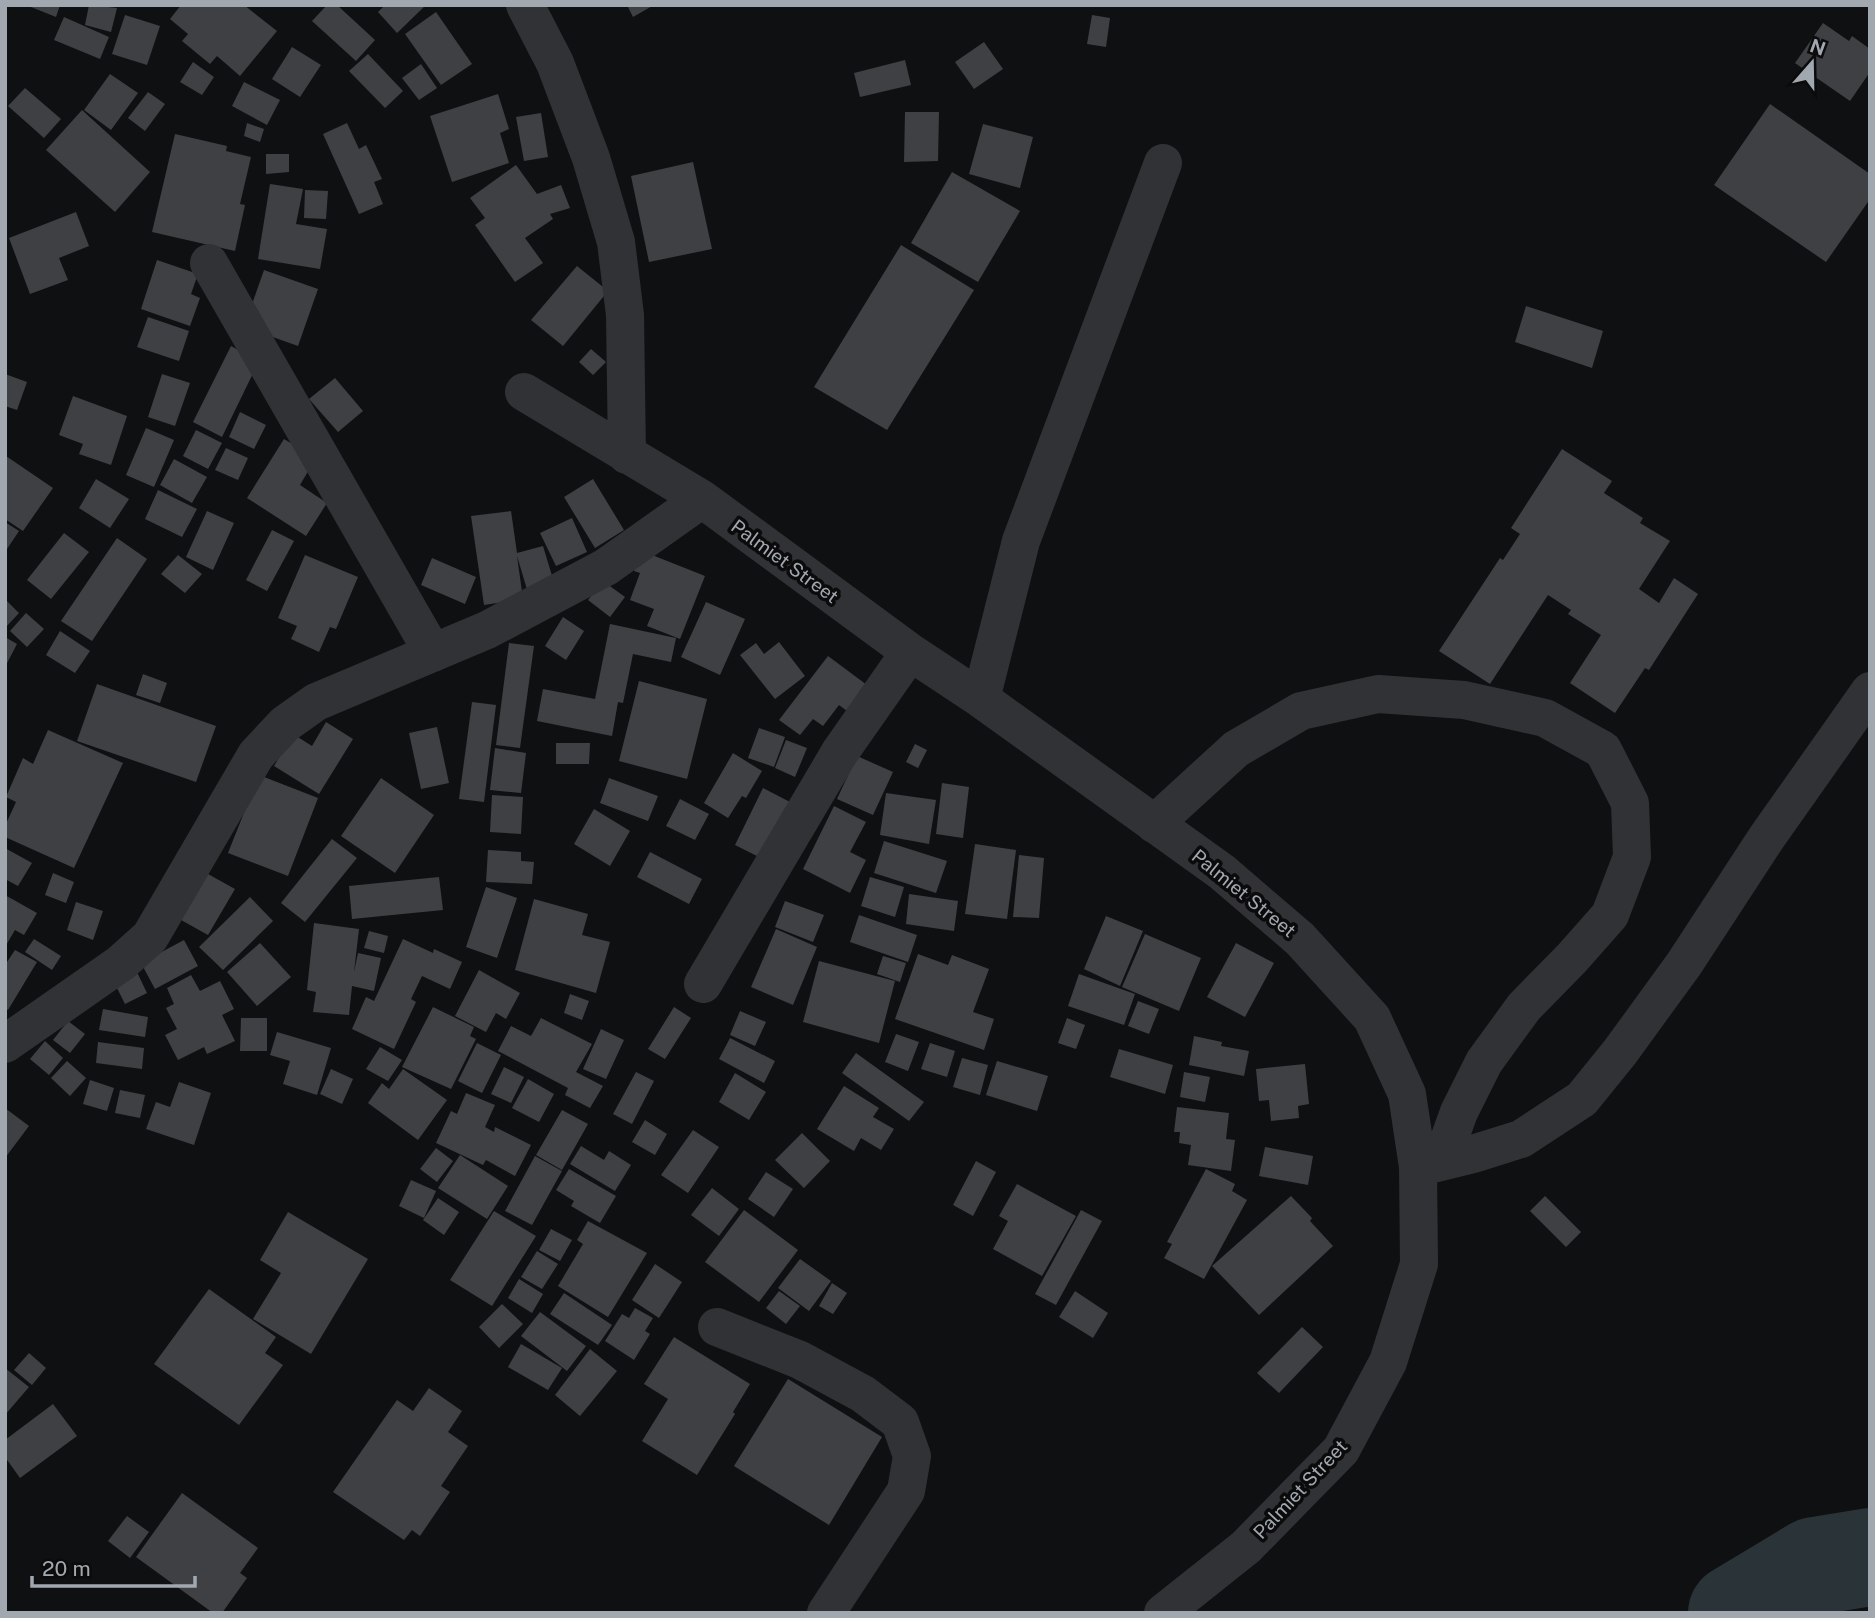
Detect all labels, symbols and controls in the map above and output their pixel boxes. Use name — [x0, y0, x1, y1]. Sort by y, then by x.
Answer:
north arrow — [1777, 28, 1847, 98]
text: N — [1807, 34, 1829, 60]
street label: Palmiet Street — [727, 515, 843, 607]
street label: Palmiet Street — [1188, 844, 1300, 942]
street label: Palmiet Street — [1249, 1435, 1351, 1543]
scale bar — [32, 1544, 194, 1588]
text: 20 m — [42, 1556, 91, 1581]

